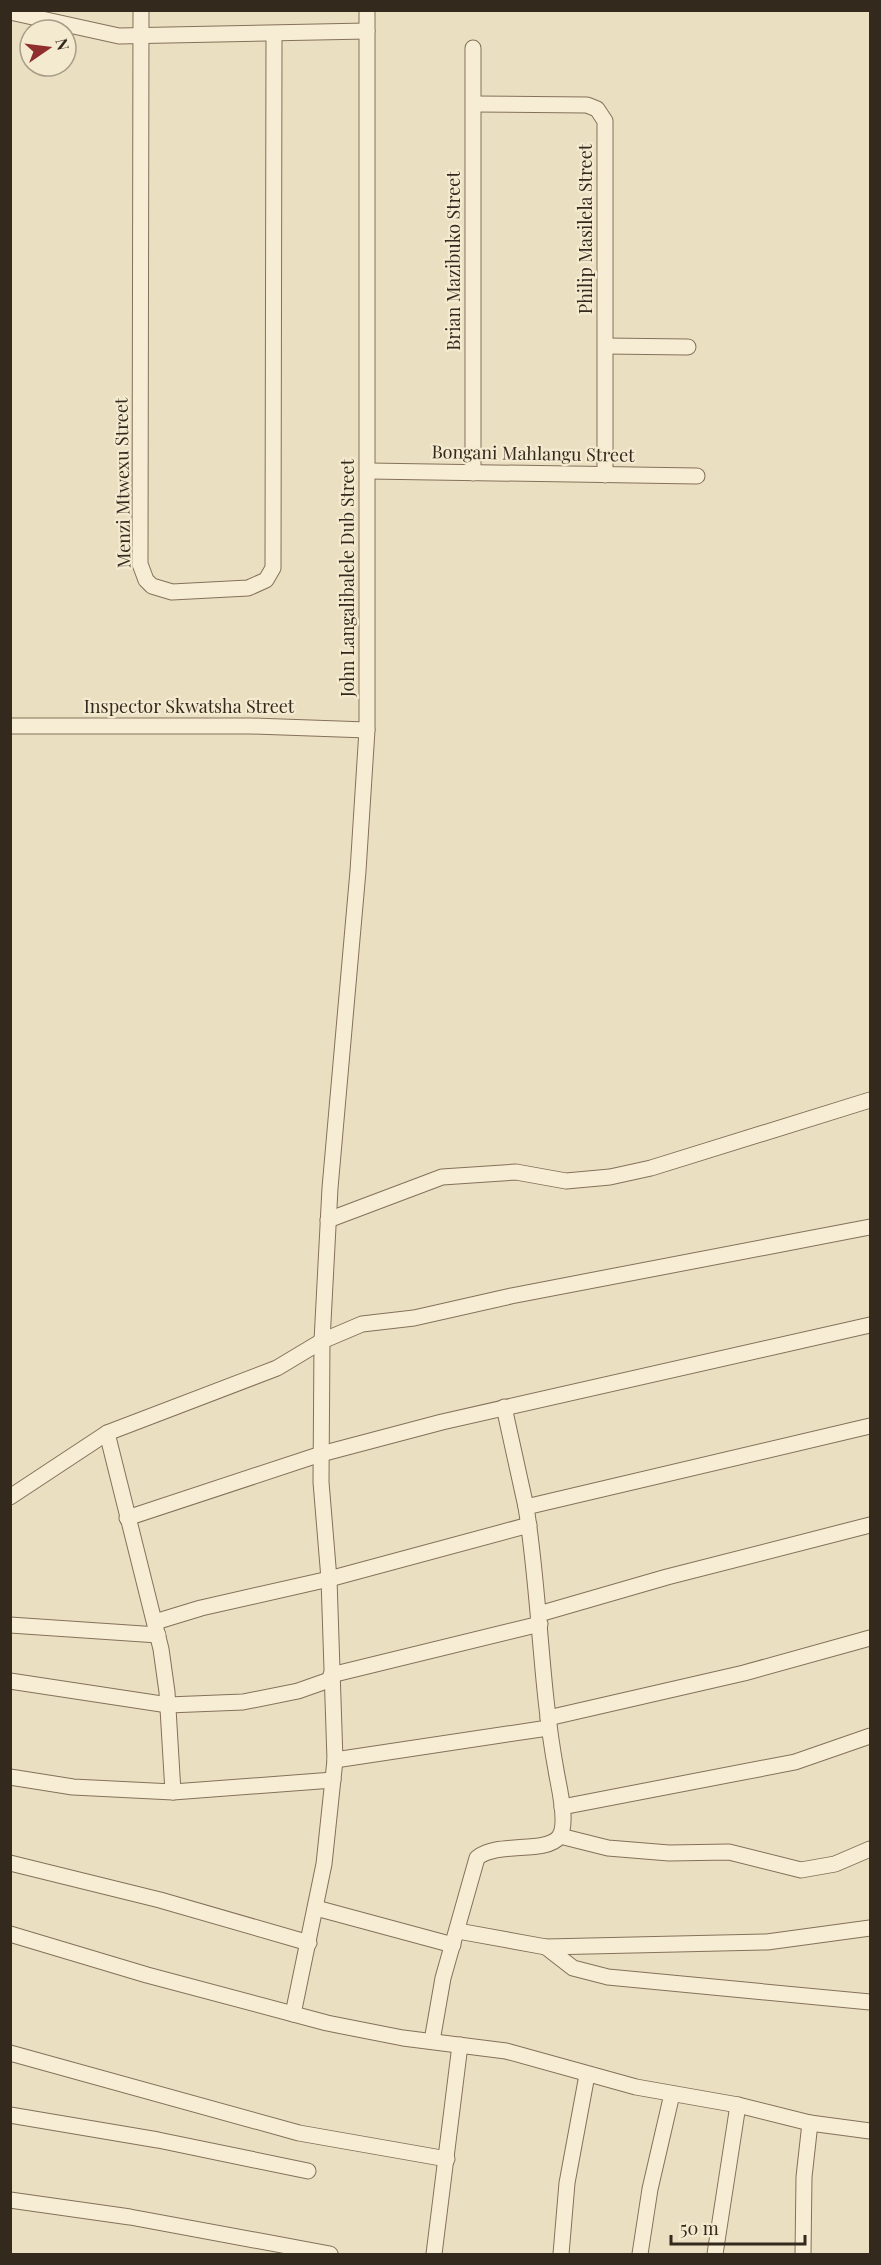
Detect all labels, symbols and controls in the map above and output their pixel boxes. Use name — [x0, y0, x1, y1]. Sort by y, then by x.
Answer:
north arrow — [18, 18, 78, 78]
text: N — [51, 36, 75, 53]
street label: Philip Masilela Street — [573, 143, 597, 314]
street label: Brian Mazibuko Street — [441, 171, 465, 351]
street label: Menzi Mtwexu Street — [109, 397, 135, 569]
street label: Bongani Mahlangu Street — [431, 439, 635, 467]
street label: John Langalibalele Dub Street — [335, 458, 359, 698]
street label: Inspector Skwatsha Street — [84, 694, 295, 718]
scale bar — [671, 2208, 804, 2246]
text: 50 m — [680, 2216, 719, 2240]

